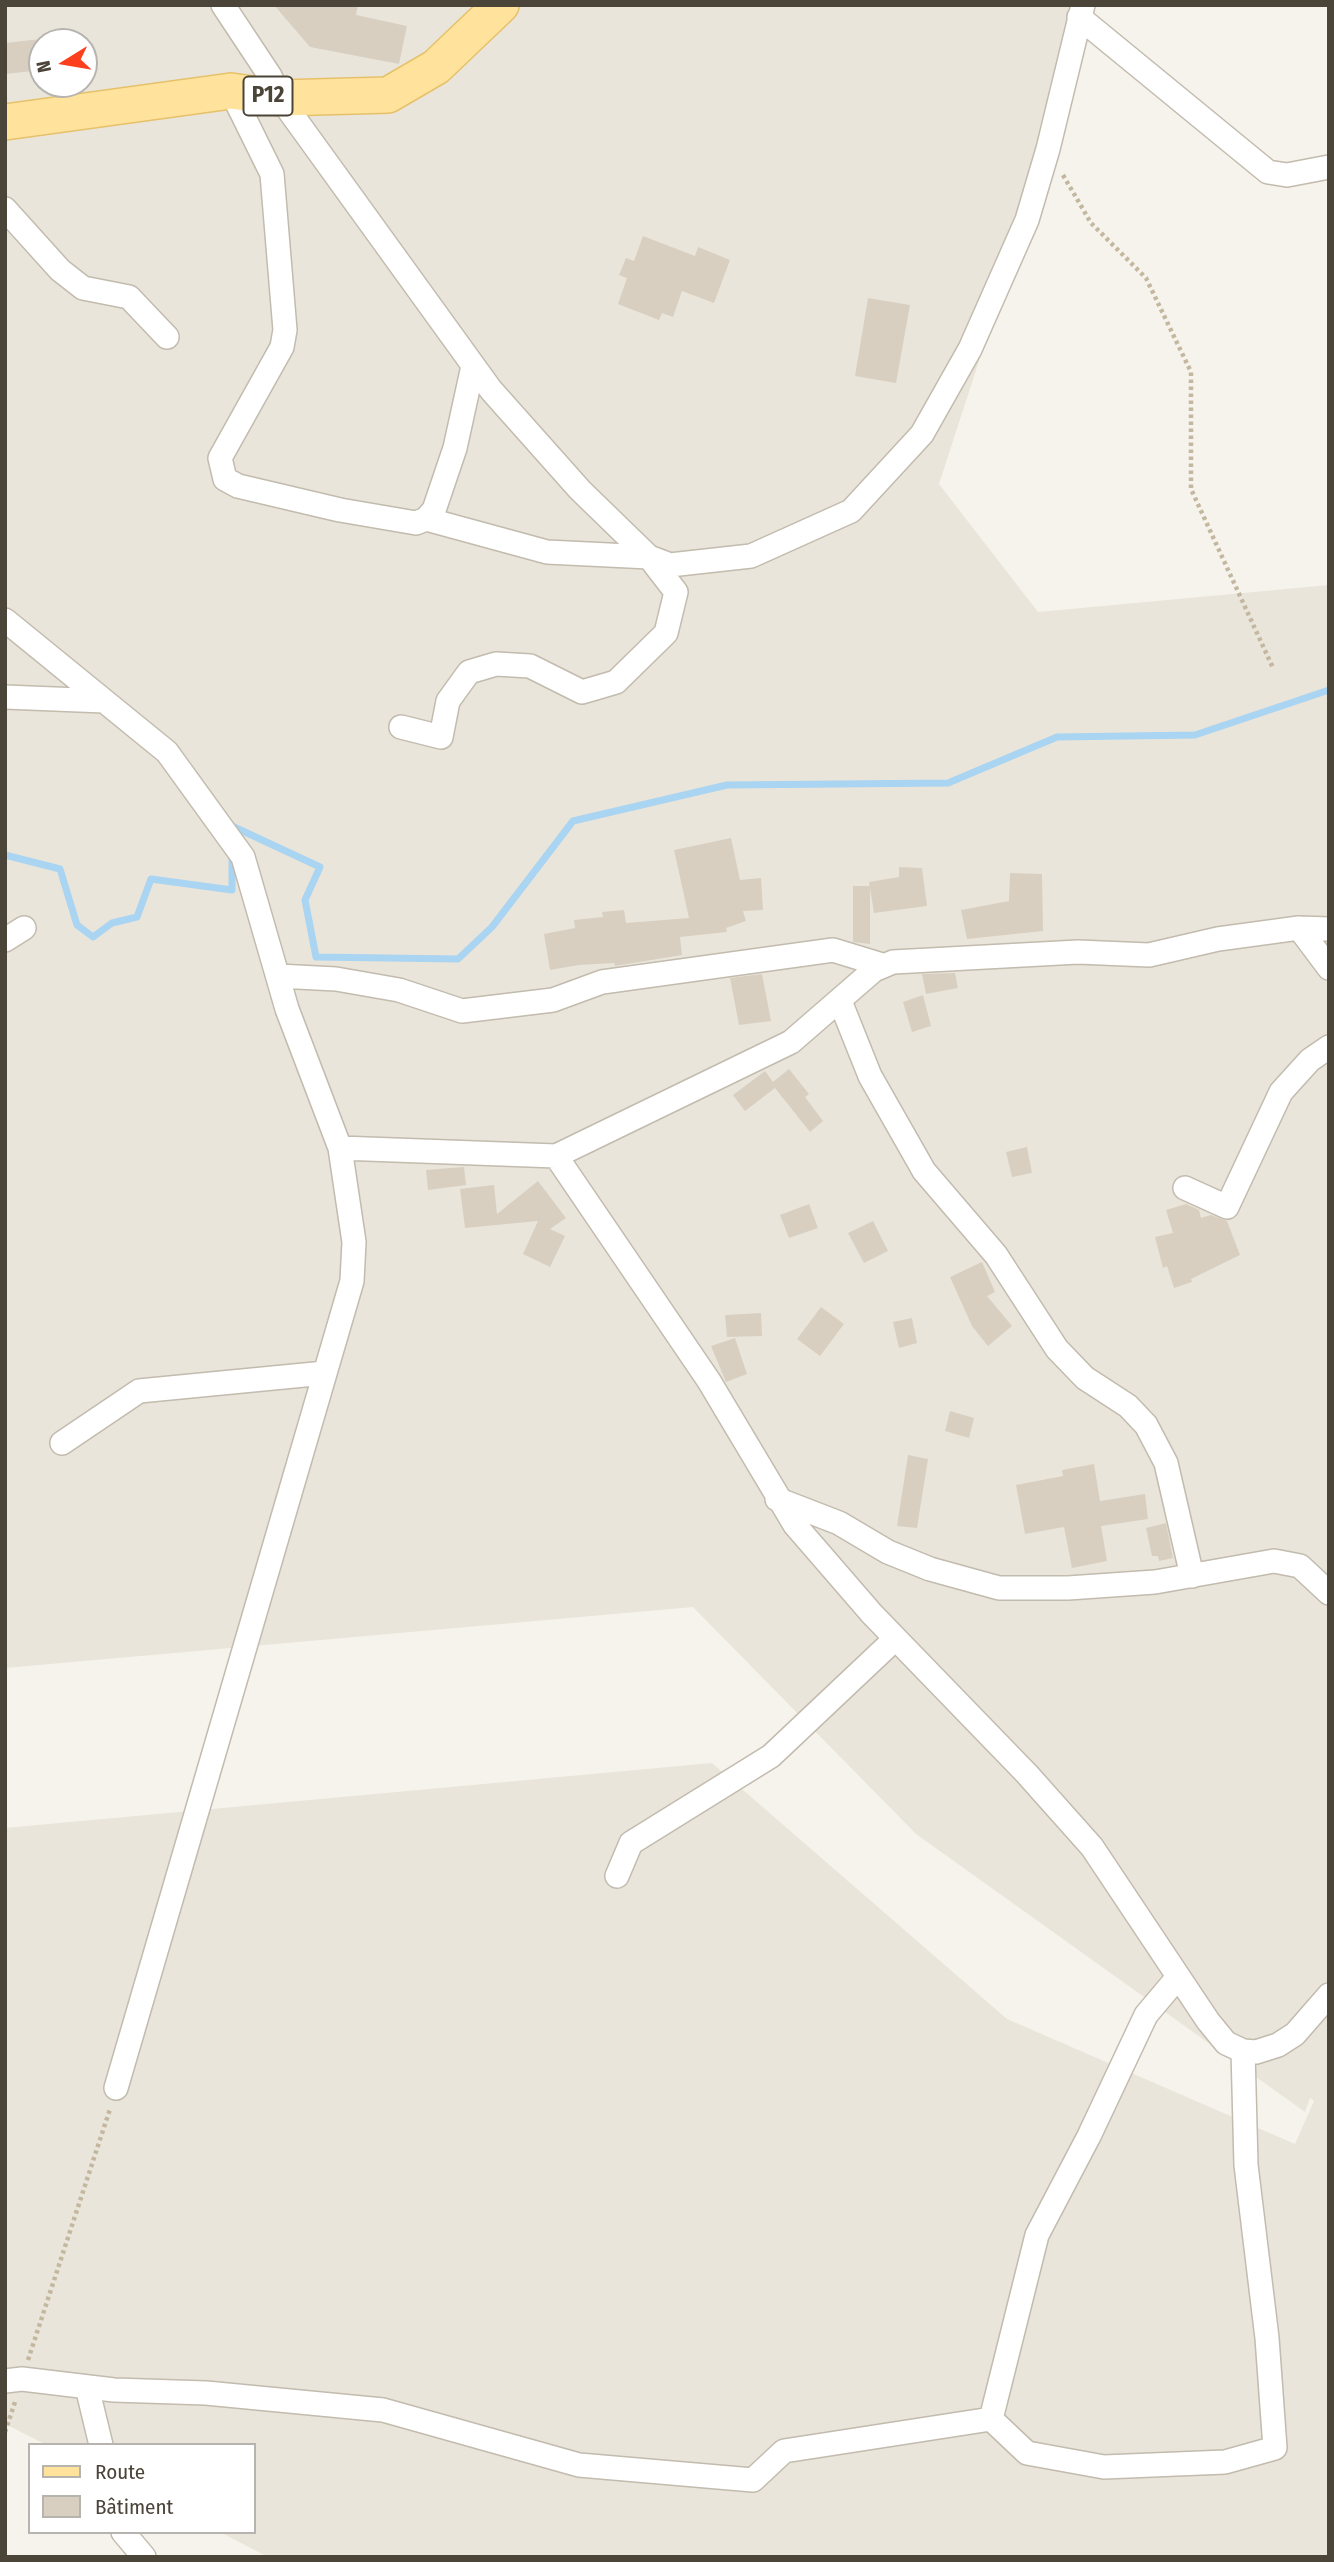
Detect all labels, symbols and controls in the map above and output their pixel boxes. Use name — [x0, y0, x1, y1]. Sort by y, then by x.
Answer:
north arrow — [28, 28, 98, 98]
text: N — [31, 59, 56, 75]
road number: P12 — [244, 76, 292, 116]
legend — [28, 2443, 256, 2534]
text: Route — [95, 2459, 145, 2485]
text: Bâtiment — [95, 2494, 173, 2520]

